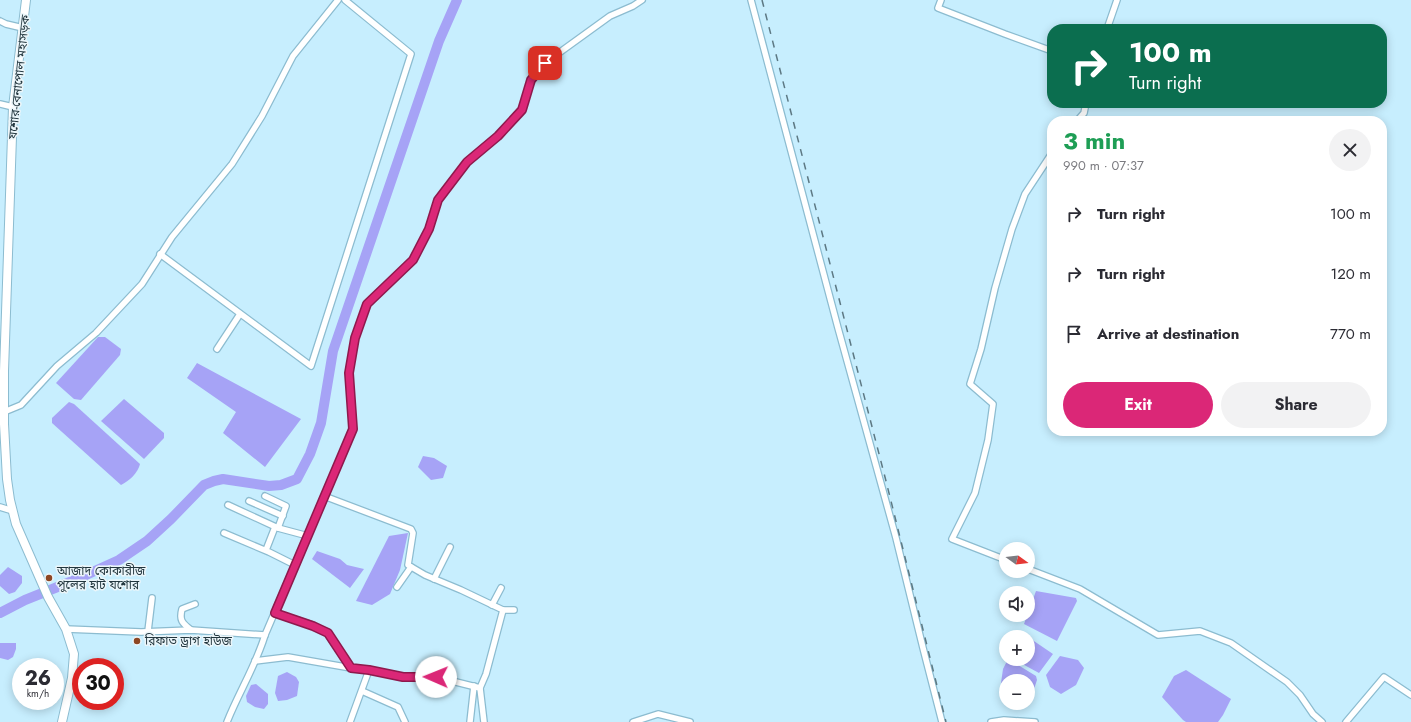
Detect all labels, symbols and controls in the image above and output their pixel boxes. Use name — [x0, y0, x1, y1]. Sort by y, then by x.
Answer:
street label: যশোর-বেনাপোল মহাসড়ক — [3, 14, 35, 141]
text: 100 m — [1129, 32, 1212, 73]
icon: right — [1063, 40, 1115, 92]
pin — [528, 46, 562, 80]
icon: arrive — [534, 52, 556, 74]
text: Turn right — [1129, 70, 1201, 96]
text: 3 min — [1063, 123, 1125, 158]
button: close — [1329, 129, 1371, 171]
text: 990 m · 07:37 — [1063, 156, 1144, 175]
icon: right — [1063, 203, 1085, 225]
text: Turn right — [1097, 203, 1165, 225]
text: 100 m — [1330, 203, 1371, 225]
icon: right — [1063, 263, 1085, 285]
text: Turn right — [1097, 263, 1165, 285]
text: 120 m — [1331, 263, 1371, 285]
icon: arrive — [1063, 323, 1085, 345]
text: Arrive at destination — [1097, 323, 1239, 345]
text: 770 m — [1330, 323, 1371, 345]
button: Exit — [1063, 382, 1213, 428]
button: Share — [1221, 382, 1371, 428]
north arrow — [999, 542, 1035, 578]
map controls — [999, 542, 1035, 710]
place label: আজাদ কোকারীজ পুলের হাট যশোর — [56, 562, 146, 594]
marker: আজাদ কোকারীজ পুলের হাট যশোর — [44, 573, 54, 583]
button: sound — [999, 586, 1035, 622]
button: + — [999, 630, 1035, 666]
place label: রিফাত ড্রাগ হাউজ — [144, 632, 233, 650]
marker: রিফাত ড্রাগ হাউজ — [132, 636, 142, 646]
position arrow — [415, 656, 457, 698]
speed limit sign: 30 — [72, 658, 124, 710]
text: 26 — [25, 664, 51, 693]
button: − — [999, 674, 1035, 710]
text: km/h — [27, 686, 49, 701]

